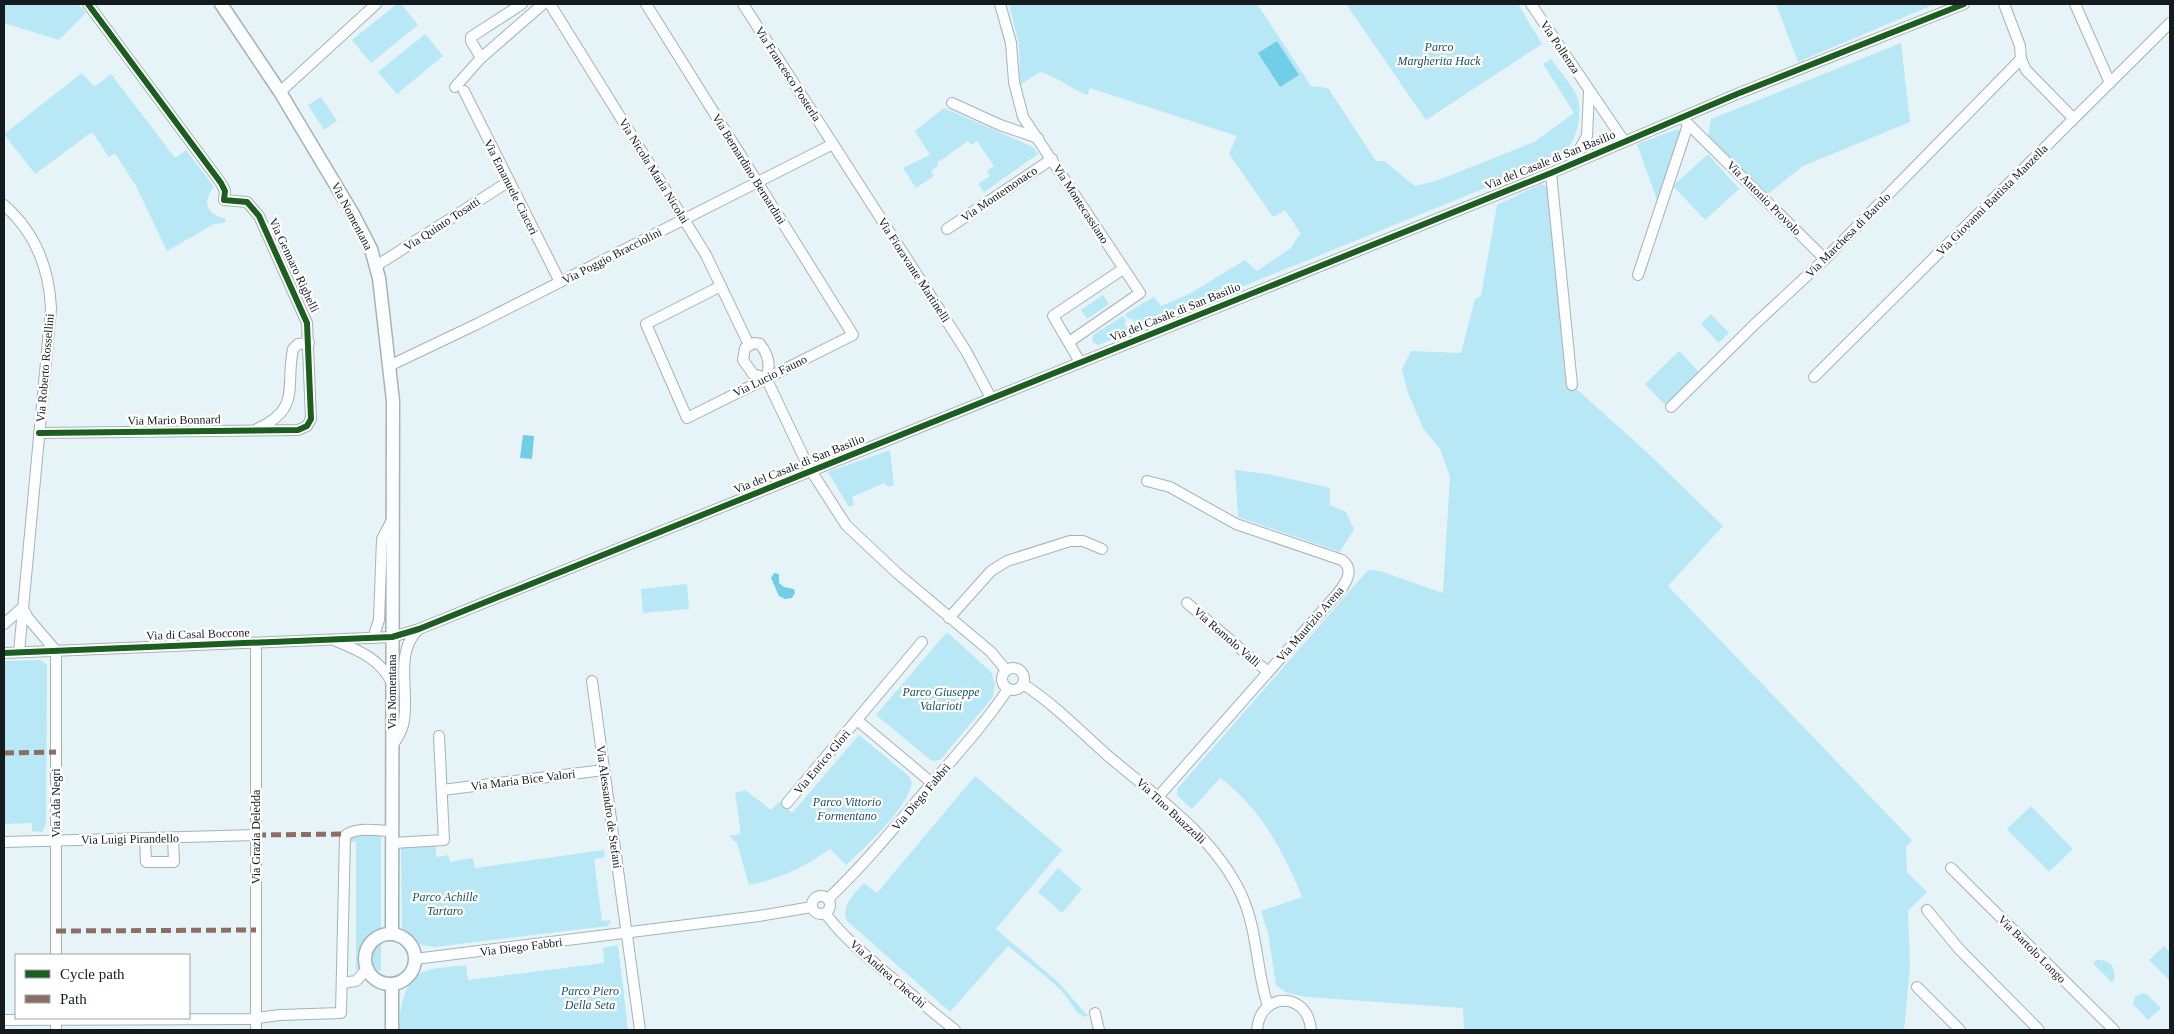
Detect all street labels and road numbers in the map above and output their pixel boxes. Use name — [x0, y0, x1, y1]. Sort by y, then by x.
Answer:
street label: Via Pollenza — [1537, 18, 1583, 77]
street label: Via Francesco Posterla — [752, 24, 824, 124]
street label: Via Bernardino Bernardini — [709, 111, 789, 228]
street label: Via Nicola Maria Nicolai — [616, 116, 692, 227]
street label: Via del Casale di San Basilio — [1483, 127, 1617, 193]
street label: Via Emanuele Ciaceri — [481, 137, 541, 238]
street label: Via Giovanni Battista Manzella — [1933, 141, 2051, 259]
street label: Via Antonio Provolo — [1724, 158, 1804, 238]
street label: Via Montecassiano — [1050, 162, 1112, 246]
street label: Via Montemonaco — [958, 163, 1040, 225]
street label: Via Nomentana — [328, 180, 376, 253]
street label: Via Marchesa di Barolo — [1803, 190, 1893, 280]
street label: Via Quinto Tosatti — [401, 194, 483, 254]
street label: Via Fioravante Martinelli — [875, 215, 953, 325]
street label: Via Gennaro Righelli — [266, 216, 322, 315]
street label: Via Poggio Bracciolini — [560, 225, 665, 287]
street label: Via del Casale di San Basilio — [1108, 279, 1242, 345]
street label: Via Roberto Rossellini — [33, 312, 57, 423]
street label: Via Lucio Fauno — [731, 352, 809, 400]
street label: Via Mario Bonnard — [127, 412, 221, 428]
street label: Via del Casale di San Basilio — [732, 431, 866, 497]
street label: Via Maurizio Arena — [1273, 583, 1347, 665]
street label: Via Romolo Valli — [1191, 604, 1264, 670]
street label: Via di Casal Boccone — [146, 625, 250, 643]
street label: Via Nomentana — [385, 654, 399, 729]
street label: Via Enrico Glori — [791, 726, 853, 797]
street label: Via Alessandro de Stefani — [593, 745, 625, 870]
street label: Via Diego Fabbri — [889, 760, 954, 833]
street label: Via Maria Bice Valori — [470, 767, 577, 793]
street label: Via Ada Negri — [49, 768, 63, 838]
street label: Via Tino Buazzelli — [1133, 775, 1209, 847]
street label: Via Grazia Deledda — [249, 789, 263, 884]
street label: Via Luigi Pirandello — [81, 831, 179, 847]
street label: Via Bartolo Longo — [1995, 912, 2069, 986]
street label: Via Diego Fabbri — [479, 935, 564, 959]
street label: Via Andrea Checchi — [847, 937, 930, 1011]

